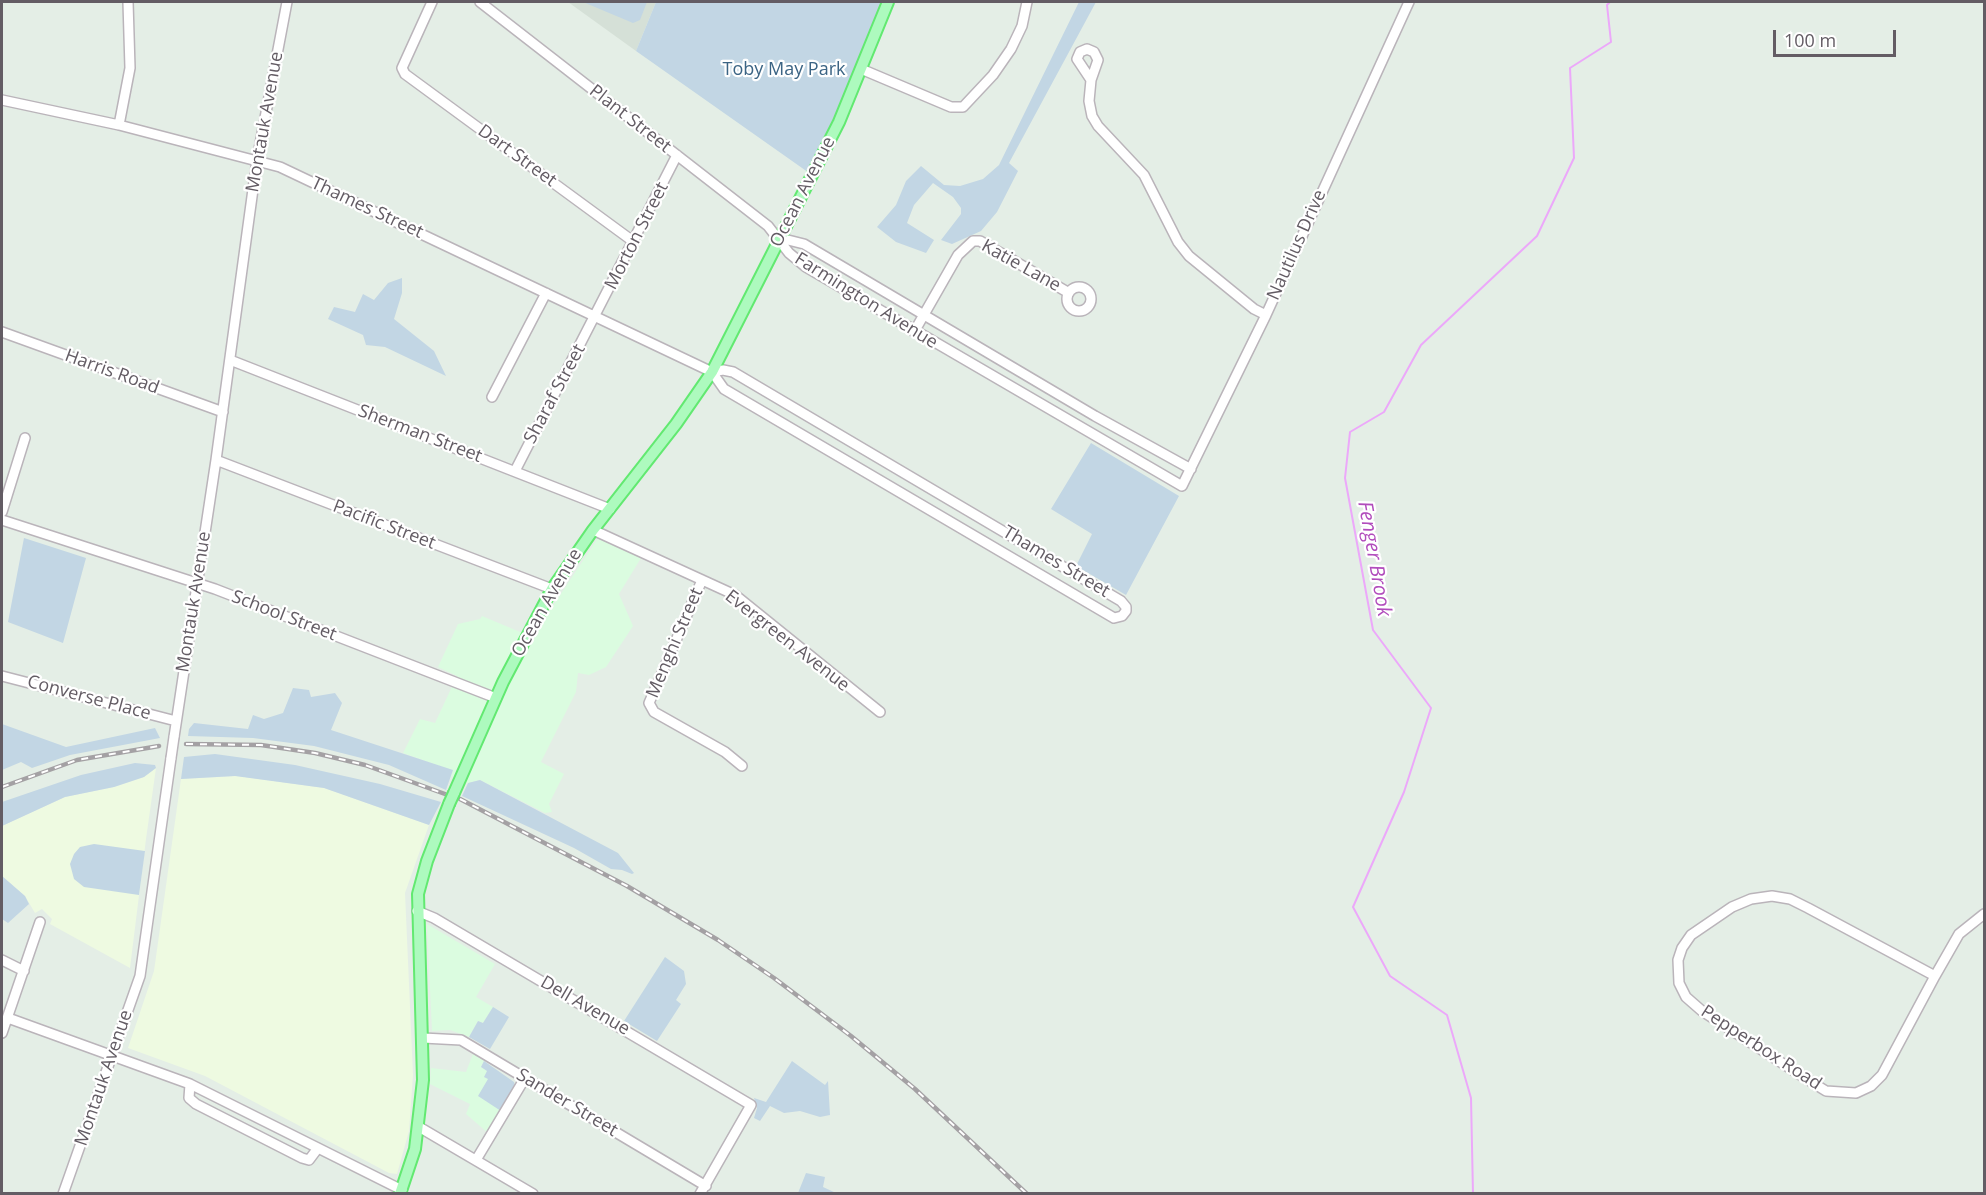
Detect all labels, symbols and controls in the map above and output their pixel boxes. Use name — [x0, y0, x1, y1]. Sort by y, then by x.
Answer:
scale bar — [1776, 18, 1899, 56]
text: 100 m — [1784, 28, 1836, 52]
street label: Montauk Avenue — [242, 50, 288, 194]
park label: Toby May Park — [723, 59, 845, 81]
street label: Plant Street — [585, 80, 675, 158]
street label: Dart Street — [474, 120, 560, 192]
street label: Ocean Avenue — [766, 133, 840, 251]
street label: Thames Street — [307, 173, 427, 243]
street label: Morton Street — [601, 179, 673, 293]
street label: Nautilus Drive — [1263, 187, 1331, 303]
street label: Katie Lane — [978, 235, 1064, 297]
street label: Farmington Avenue — [791, 248, 941, 354]
street label: Sharaf Street — [520, 341, 590, 447]
street label: Harris Road — [62, 345, 162, 399]
street label: Sherman Street — [355, 400, 485, 468]
street label: Pacific Street — [330, 496, 438, 554]
water label: Fenger Brook — [1352, 499, 1396, 619]
street label: Thames Street — [998, 522, 1114, 602]
street label: Montauk Avenue — [172, 530, 216, 674]
street label: Ocean Avenue — [507, 545, 587, 661]
street label: Menghi Street — [642, 585, 708, 701]
street label: School Street — [228, 586, 340, 646]
street label: Evergreen Avenue — [720, 586, 854, 696]
street label: Converse Place — [25, 671, 153, 725]
street label: Dell Avenue — [536, 972, 634, 1040]
street label: Pepperbox Road — [1697, 1001, 1825, 1095]
street label: Montauk Avenue — [71, 1007, 137, 1149]
street label: Sander Street — [512, 1064, 622, 1142]

